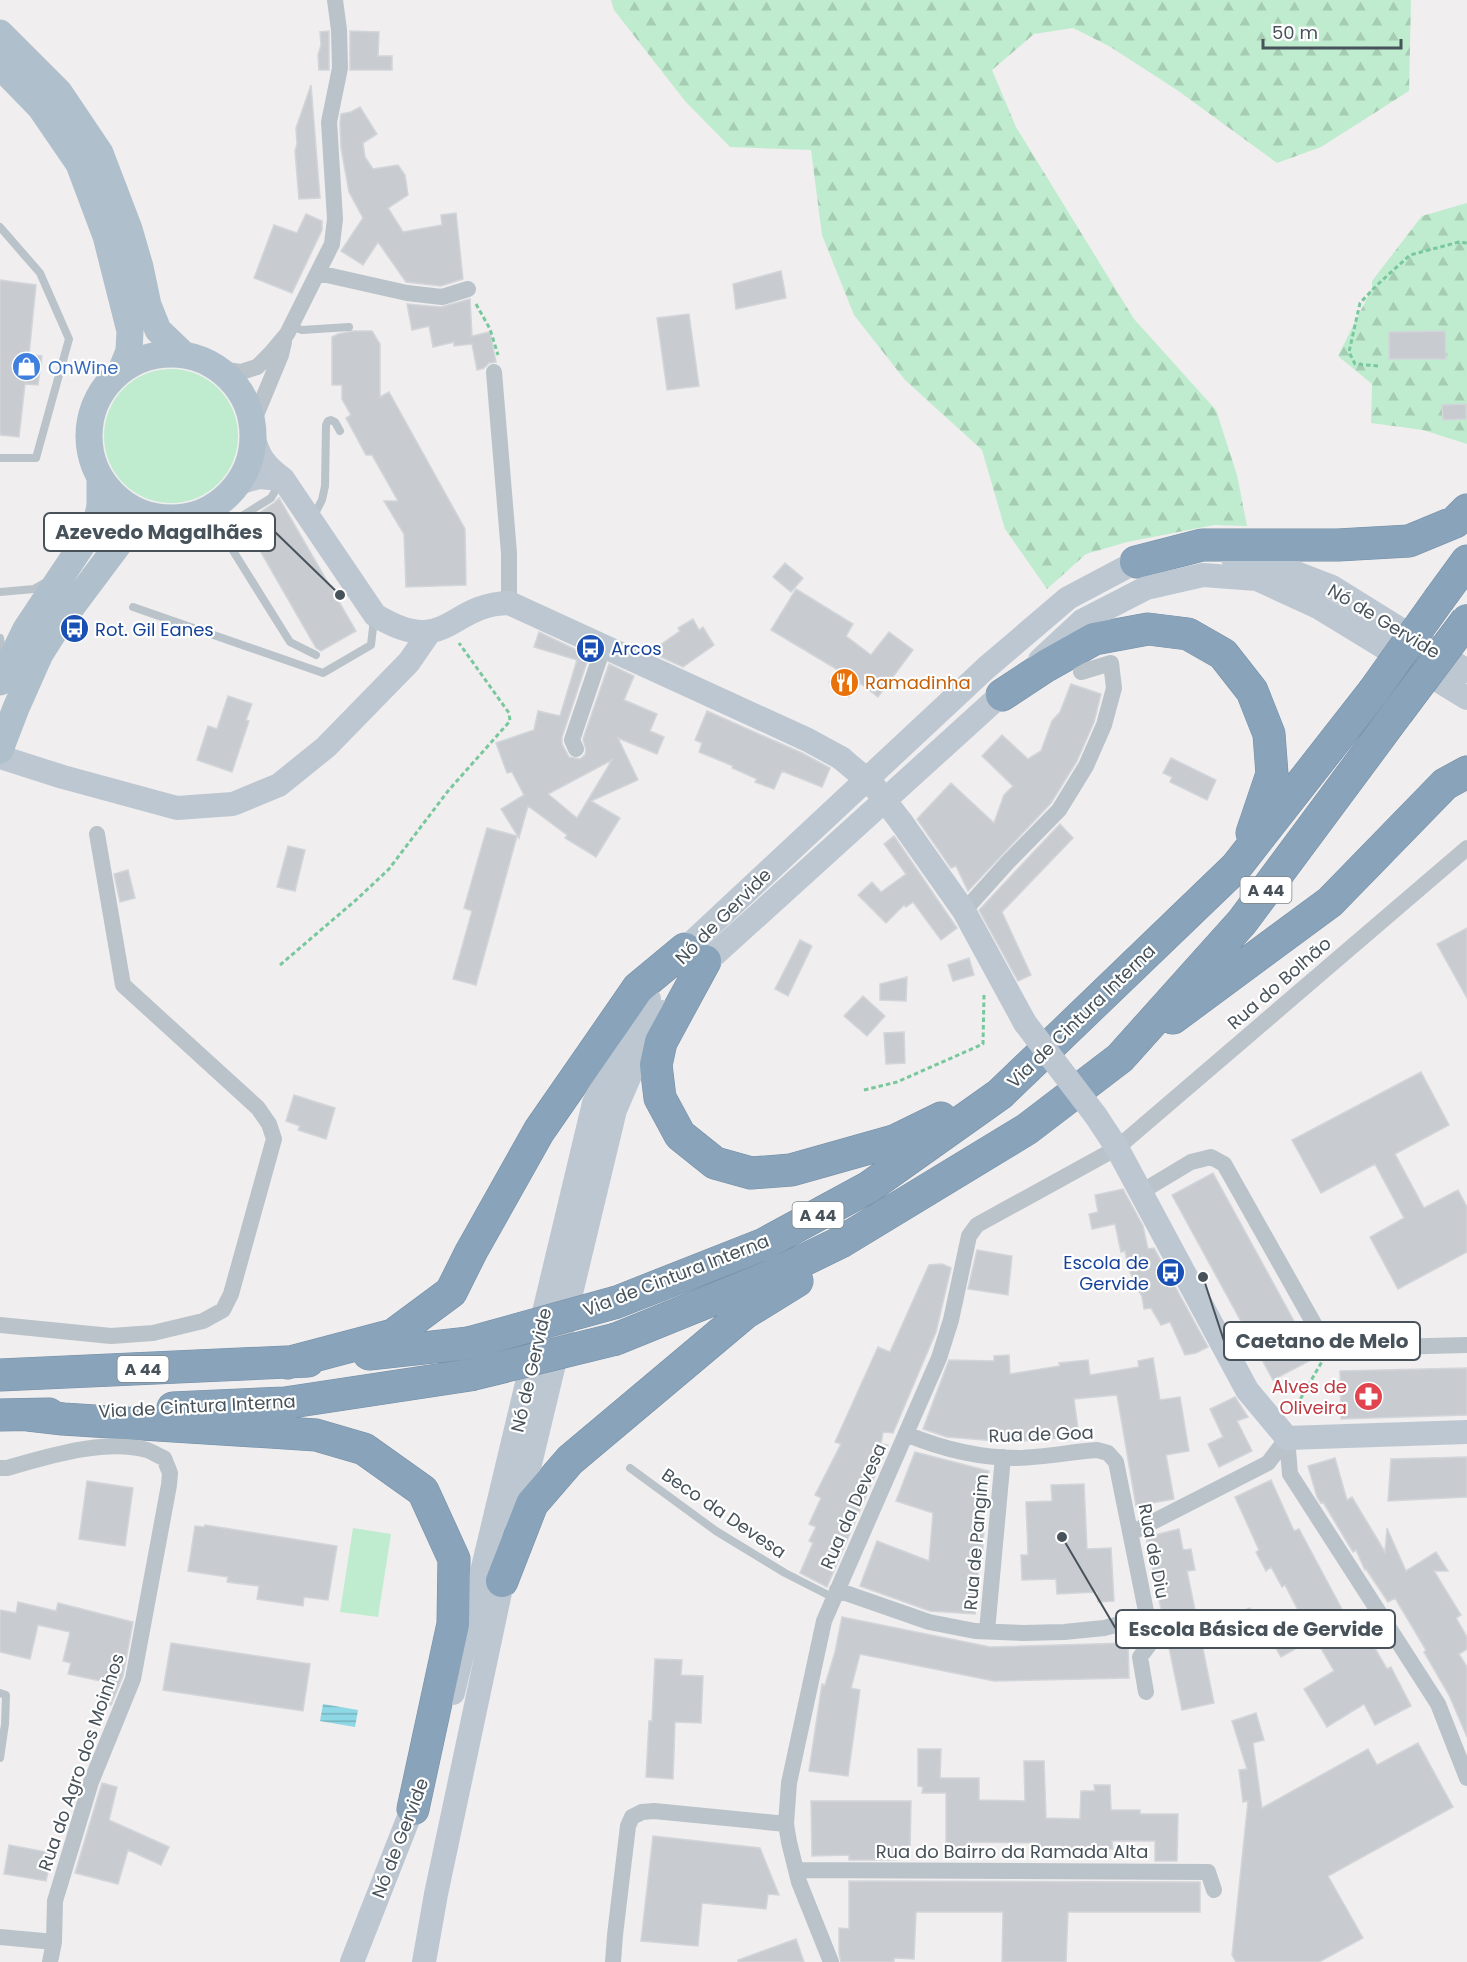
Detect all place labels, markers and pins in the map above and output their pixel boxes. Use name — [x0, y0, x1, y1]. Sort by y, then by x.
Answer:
shop icon: OnWine — [11, 351, 43, 383]
place label: OnWine — [48, 355, 118, 380]
callout: Azevedo Magalhães — [44, 513, 275, 551]
bus stop icon: Rot. Gil Eanes — [58, 613, 90, 645]
place label: Rot. Gil Eanes — [95, 617, 214, 642]
bus stop icon: Arcos — [574, 632, 606, 664]
place label: Arcos — [611, 636, 662, 661]
restaurant icon: Ramadinha — [828, 666, 860, 698]
place label: Ramadinha — [865, 670, 971, 695]
place label: Escola de Gervide — [1063, 1250, 1149, 1296]
bus stop icon: Escola de Gervide — [1154, 1256, 1186, 1288]
callout: Caetano de Melo — [1224, 1322, 1420, 1360]
place label: Alves de Oliveira — [1272, 1374, 1347, 1420]
pharmacy icon: Alves de Oliveira — [1352, 1380, 1384, 1412]
callout: Escola Básica de Gervide — [1116, 1610, 1395, 1648]

